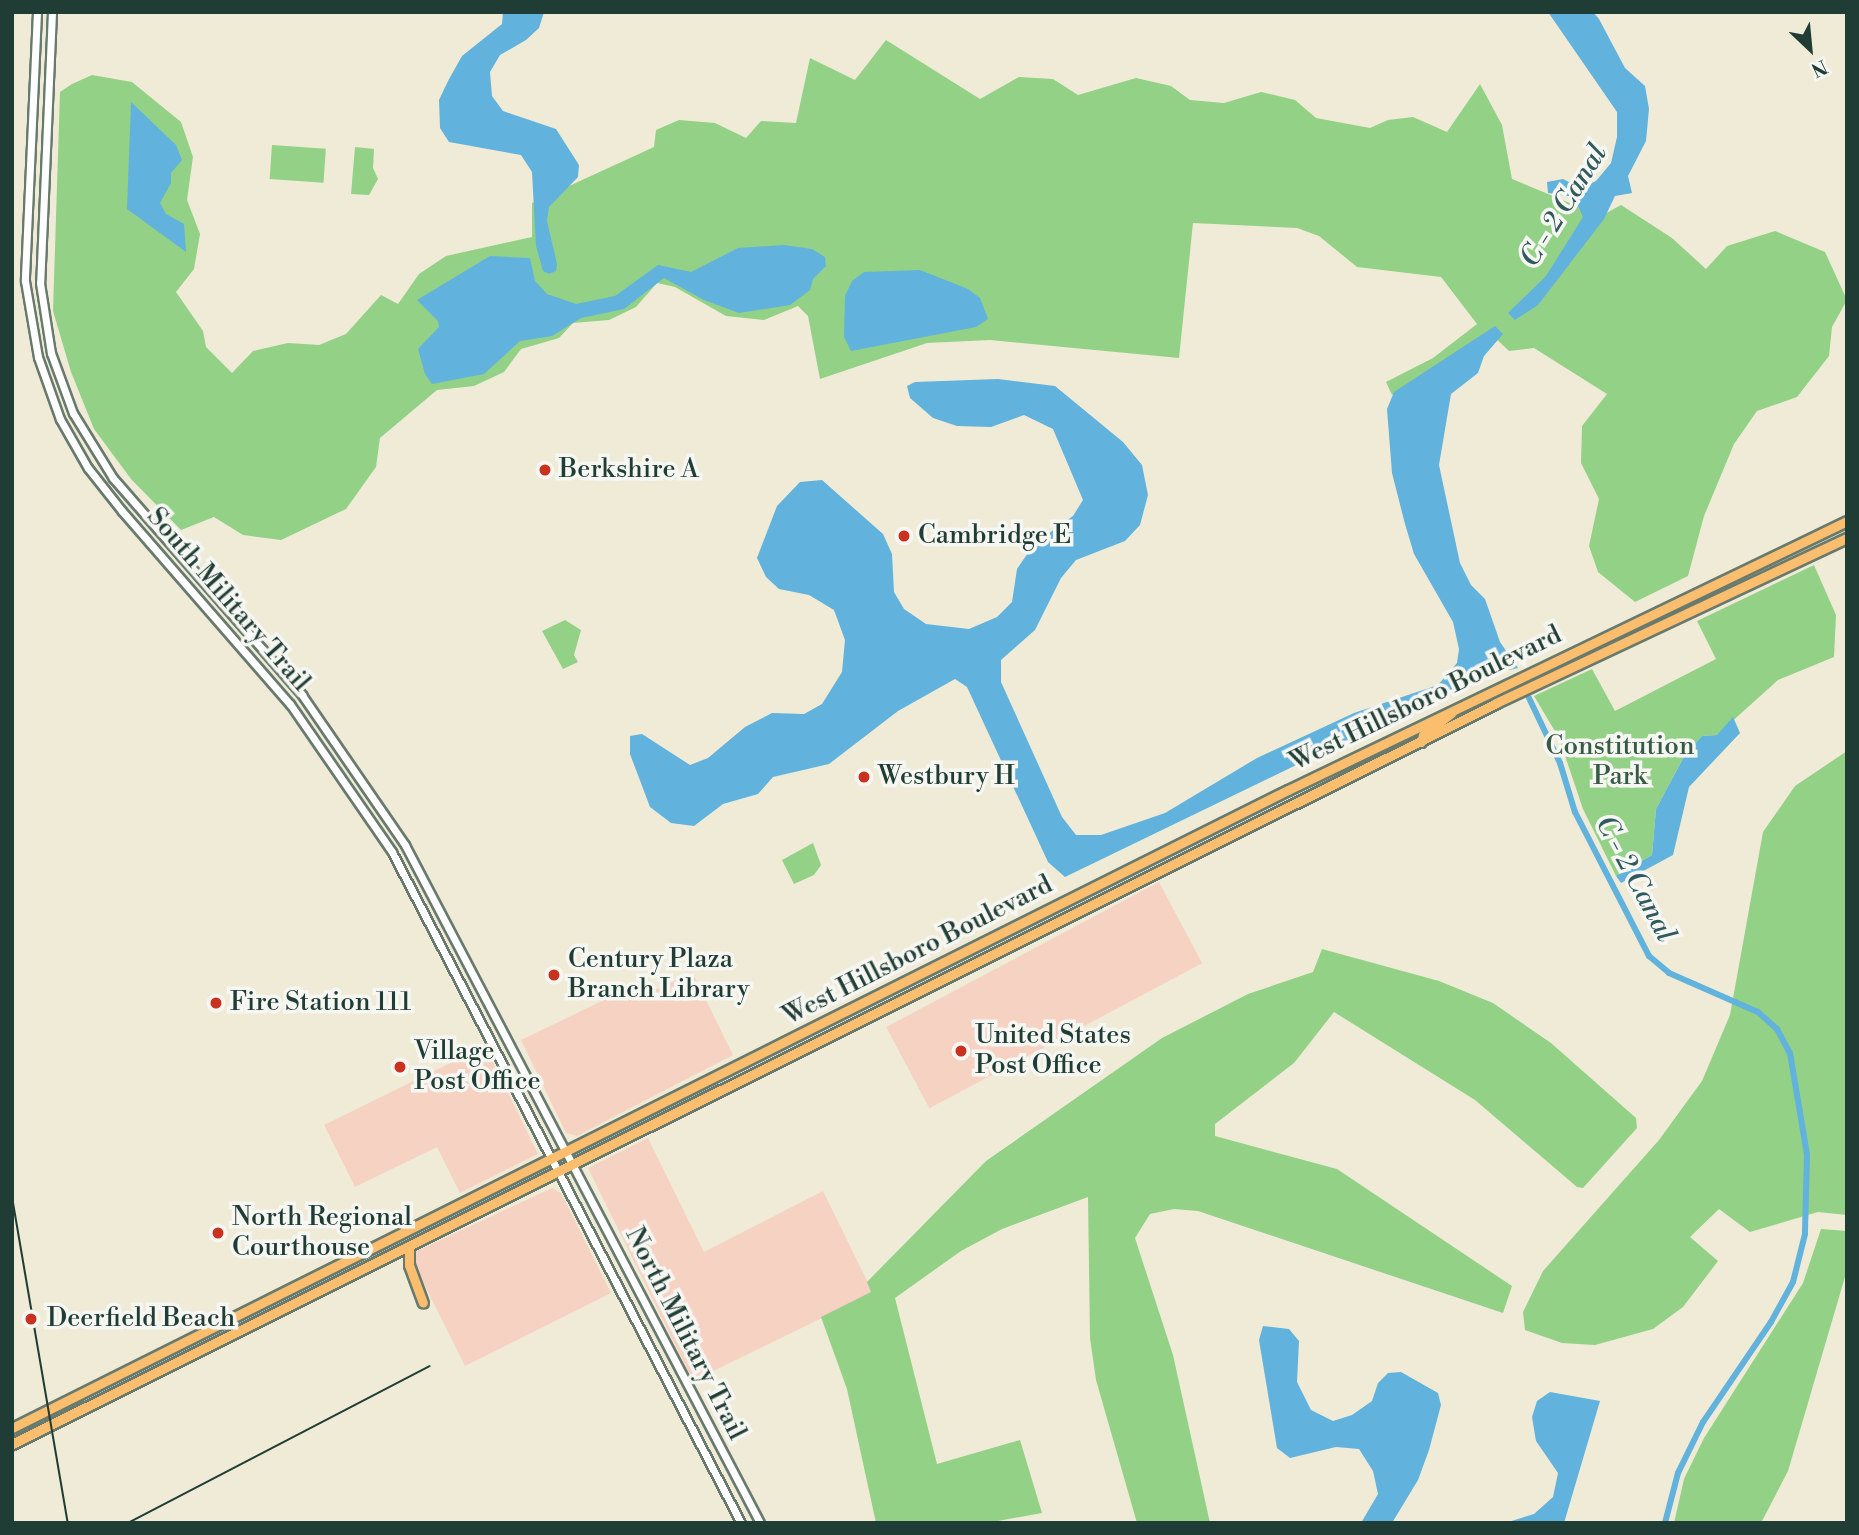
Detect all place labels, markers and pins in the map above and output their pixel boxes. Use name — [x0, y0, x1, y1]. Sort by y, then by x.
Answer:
place label: Berkshire A — [559, 454, 699, 486]
marker: Berkshire A — [537, 462, 553, 478]
place label: Cambridge E — [918, 520, 1071, 552]
marker: Cambridge E — [896, 528, 912, 544]
place label: Westbury H — [878, 761, 1015, 793]
marker: Westbury H — [856, 769, 872, 785]
place label: Century Plaza Branch Library — [568, 944, 750, 1006]
marker: Century Plaza Branch Library — [546, 967, 562, 983]
place label: Fire Station 111 — [230, 987, 411, 1019]
marker: Fire Station 111 — [208, 995, 224, 1011]
place label: United States Post Office — [975, 1020, 1131, 1082]
place label: Village Post Office — [414, 1036, 541, 1098]
marker: United States Post Office — [953, 1043, 969, 1059]
marker: Village Post Office — [392, 1059, 408, 1075]
place label: North Regional Courthouse — [232, 1202, 412, 1264]
marker: North Regional Courthouse — [210, 1225, 226, 1241]
place label: Deerfield Beach — [47, 1303, 235, 1335]
marker: Deerfield Beach — [21, 1309, 41, 1329]

